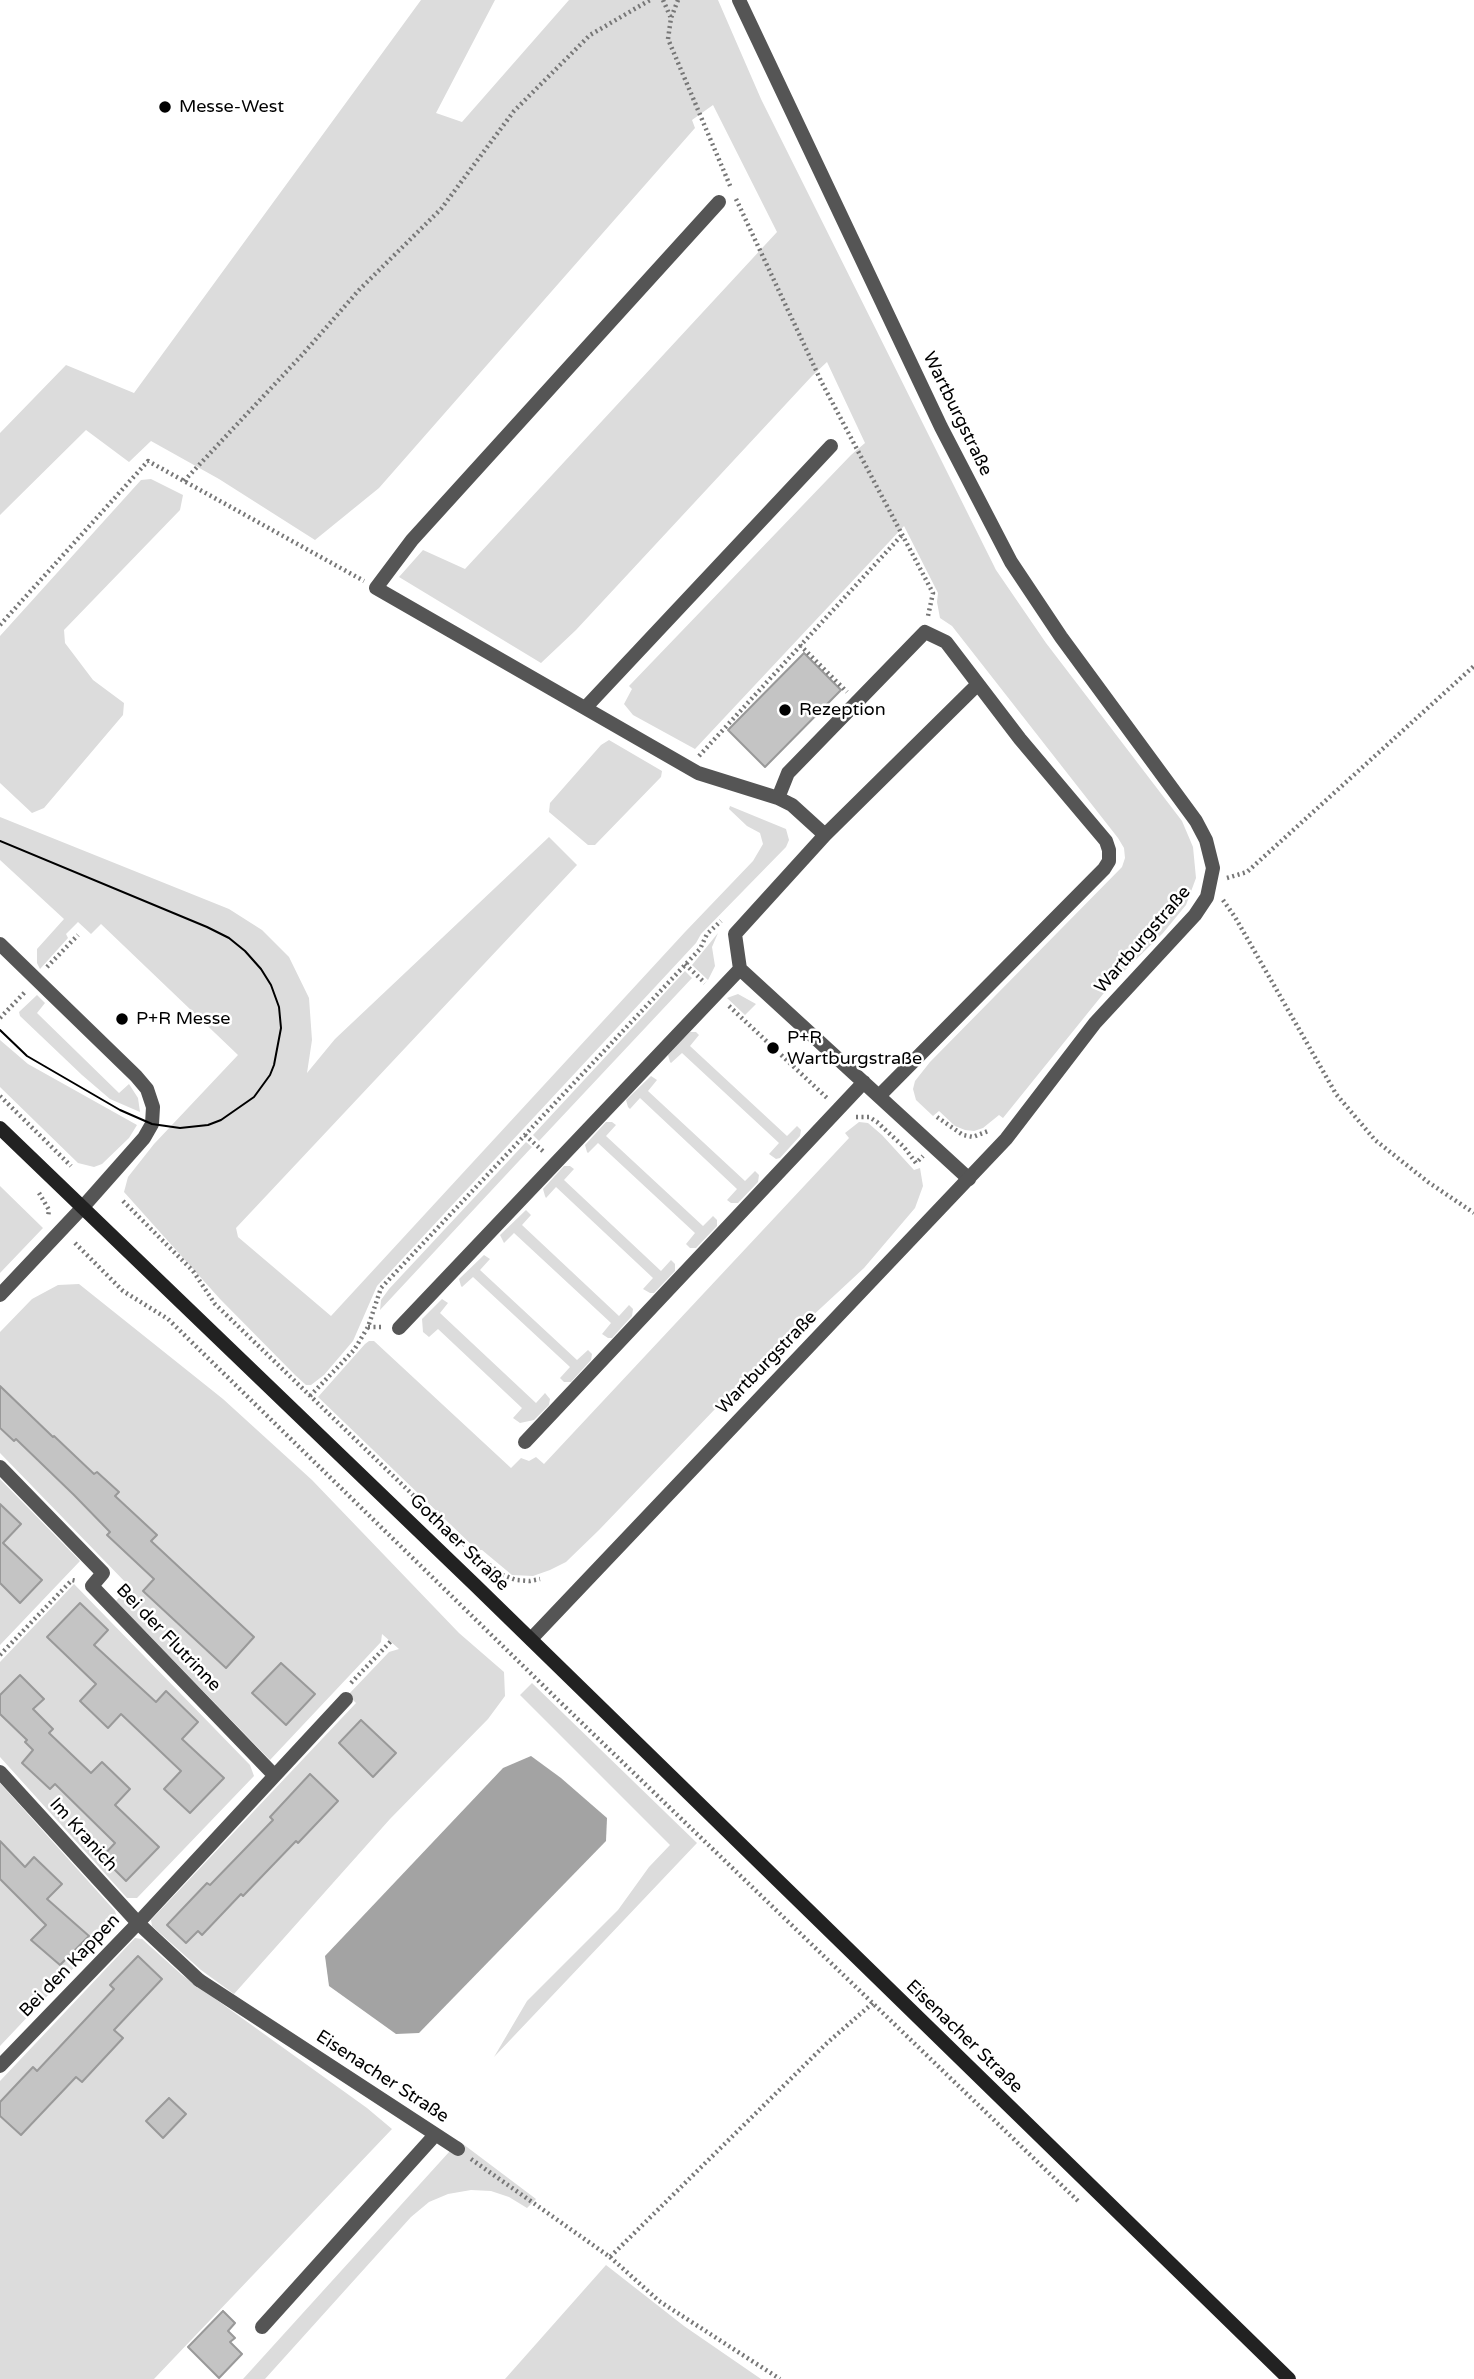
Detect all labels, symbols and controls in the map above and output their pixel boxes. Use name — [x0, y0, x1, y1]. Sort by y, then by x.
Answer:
place label: Messe-West — [179, 96, 284, 118]
marker: Messe-West — [157, 99, 173, 115]
street label: Wartburgstraße — [918, 348, 996, 480]
place label: Rezeption — [799, 699, 886, 721]
marker: Rezeption — [777, 702, 793, 718]
street label: Wartburgstraße — [1090, 882, 1196, 998]
place label: P+R Messe — [136, 1008, 230, 1030]
marker: P+R Messe — [114, 1011, 130, 1027]
place label: P+R Wartburgstraße — [787, 1027, 922, 1070]
marker: P+R Wartburgstraße — [765, 1040, 781, 1056]
street label: Wartburgstraße — [712, 1307, 822, 1419]
street label: Gothaer Straße — [405, 1490, 513, 1596]
street label: Bei der Flutrinne — [111, 1580, 225, 1696]
street label: Im Kranich — [44, 1794, 122, 1876]
street label: Bei den Kappen — [15, 1910, 125, 2022]
street label: Eisenacher Straße — [901, 1976, 1027, 2098]
street label: Eisenacher Straße — [312, 2026, 452, 2128]

